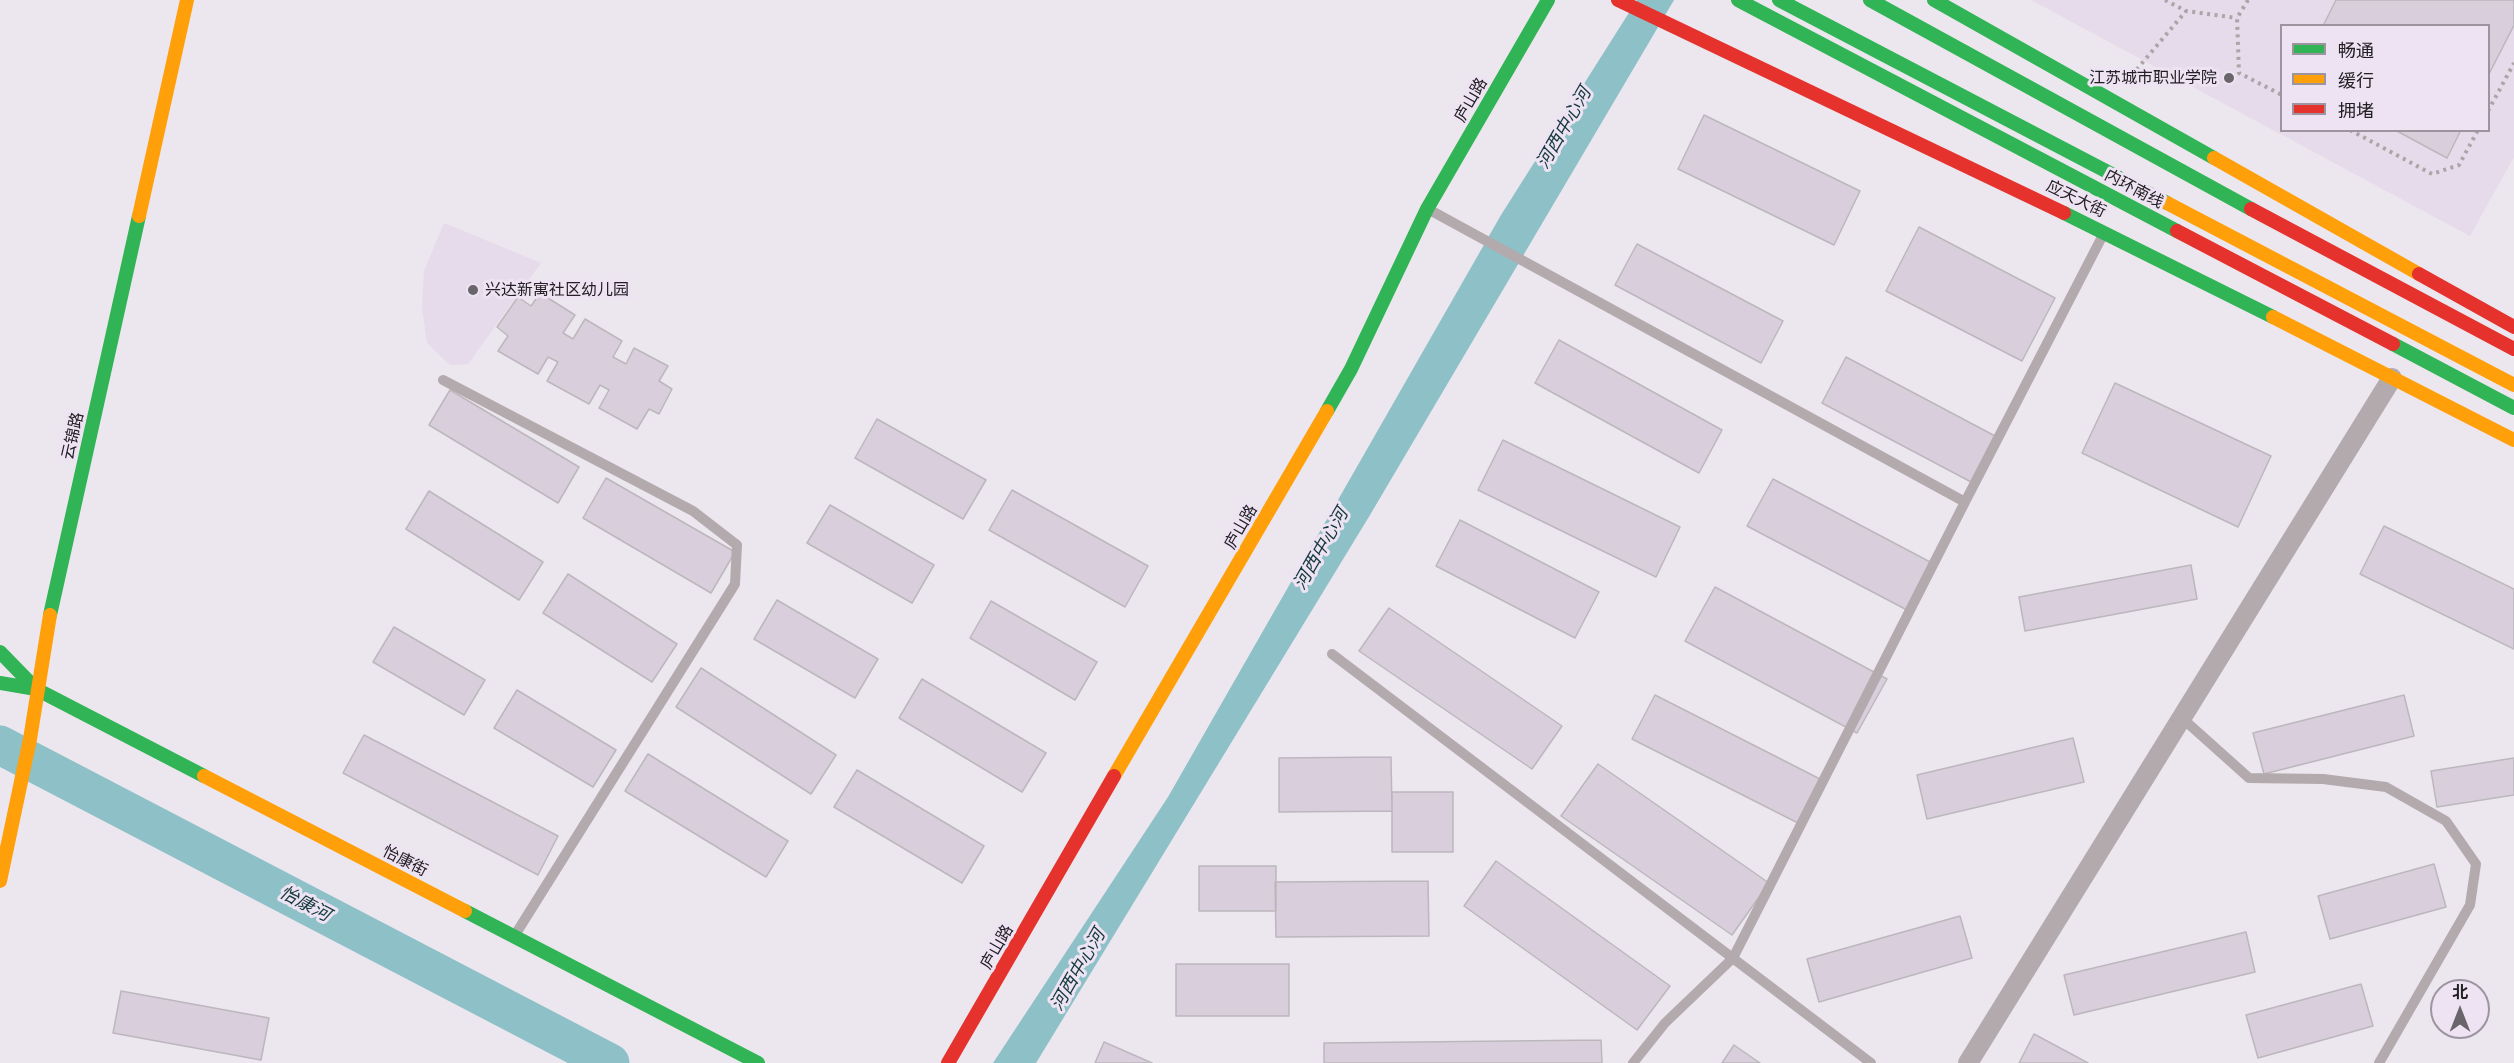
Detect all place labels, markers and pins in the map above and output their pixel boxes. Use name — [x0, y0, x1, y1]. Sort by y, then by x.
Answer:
place label: 江苏城市职业学院 — [2089, 68, 2217, 88]
marker: 江苏城市职业学院 — [2222, 71, 2236, 85]
place label: 兴达新寓社区幼儿园 — [485, 280, 629, 300]
marker: 兴达新寓社区幼儿园 — [466, 283, 480, 297]

